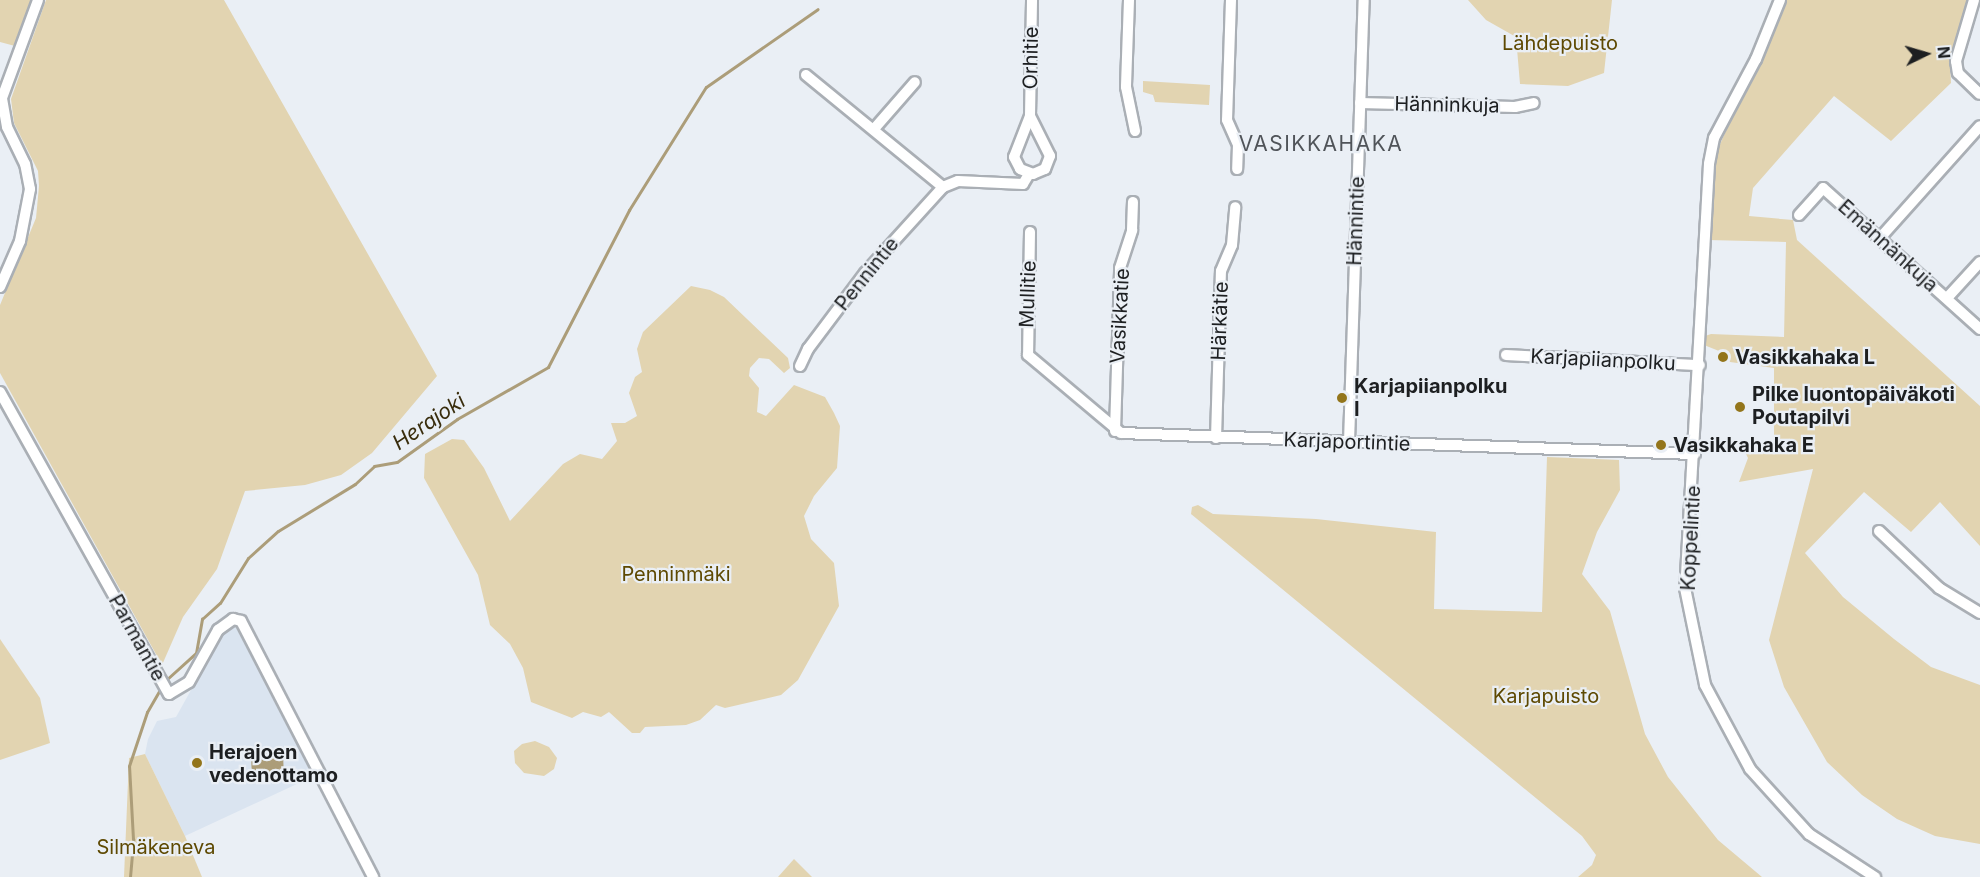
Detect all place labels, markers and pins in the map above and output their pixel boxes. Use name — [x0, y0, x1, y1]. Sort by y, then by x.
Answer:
place label: Vasikkahaka L — [1735, 345, 1875, 369]
marker: Vasikkahaka L — [1716, 350, 1730, 364]
place label: Karjapiianpolku I — [1354, 374, 1507, 421]
place label: Pilke luontopäiväkoti Poutapilvi — [1752, 383, 1955, 430]
marker: Karjapiianpolku I — [1335, 391, 1349, 405]
marker: Pilke luontopäiväkoti Poutapilvi — [1733, 400, 1747, 414]
place label: Vasikkahaka E — [1673, 433, 1814, 457]
marker: Vasikkahaka E — [1654, 438, 1668, 452]
place label: Herajoen vedenottamo — [209, 740, 338, 787]
marker: Herajoen vedenottamo — [190, 756, 204, 770]

